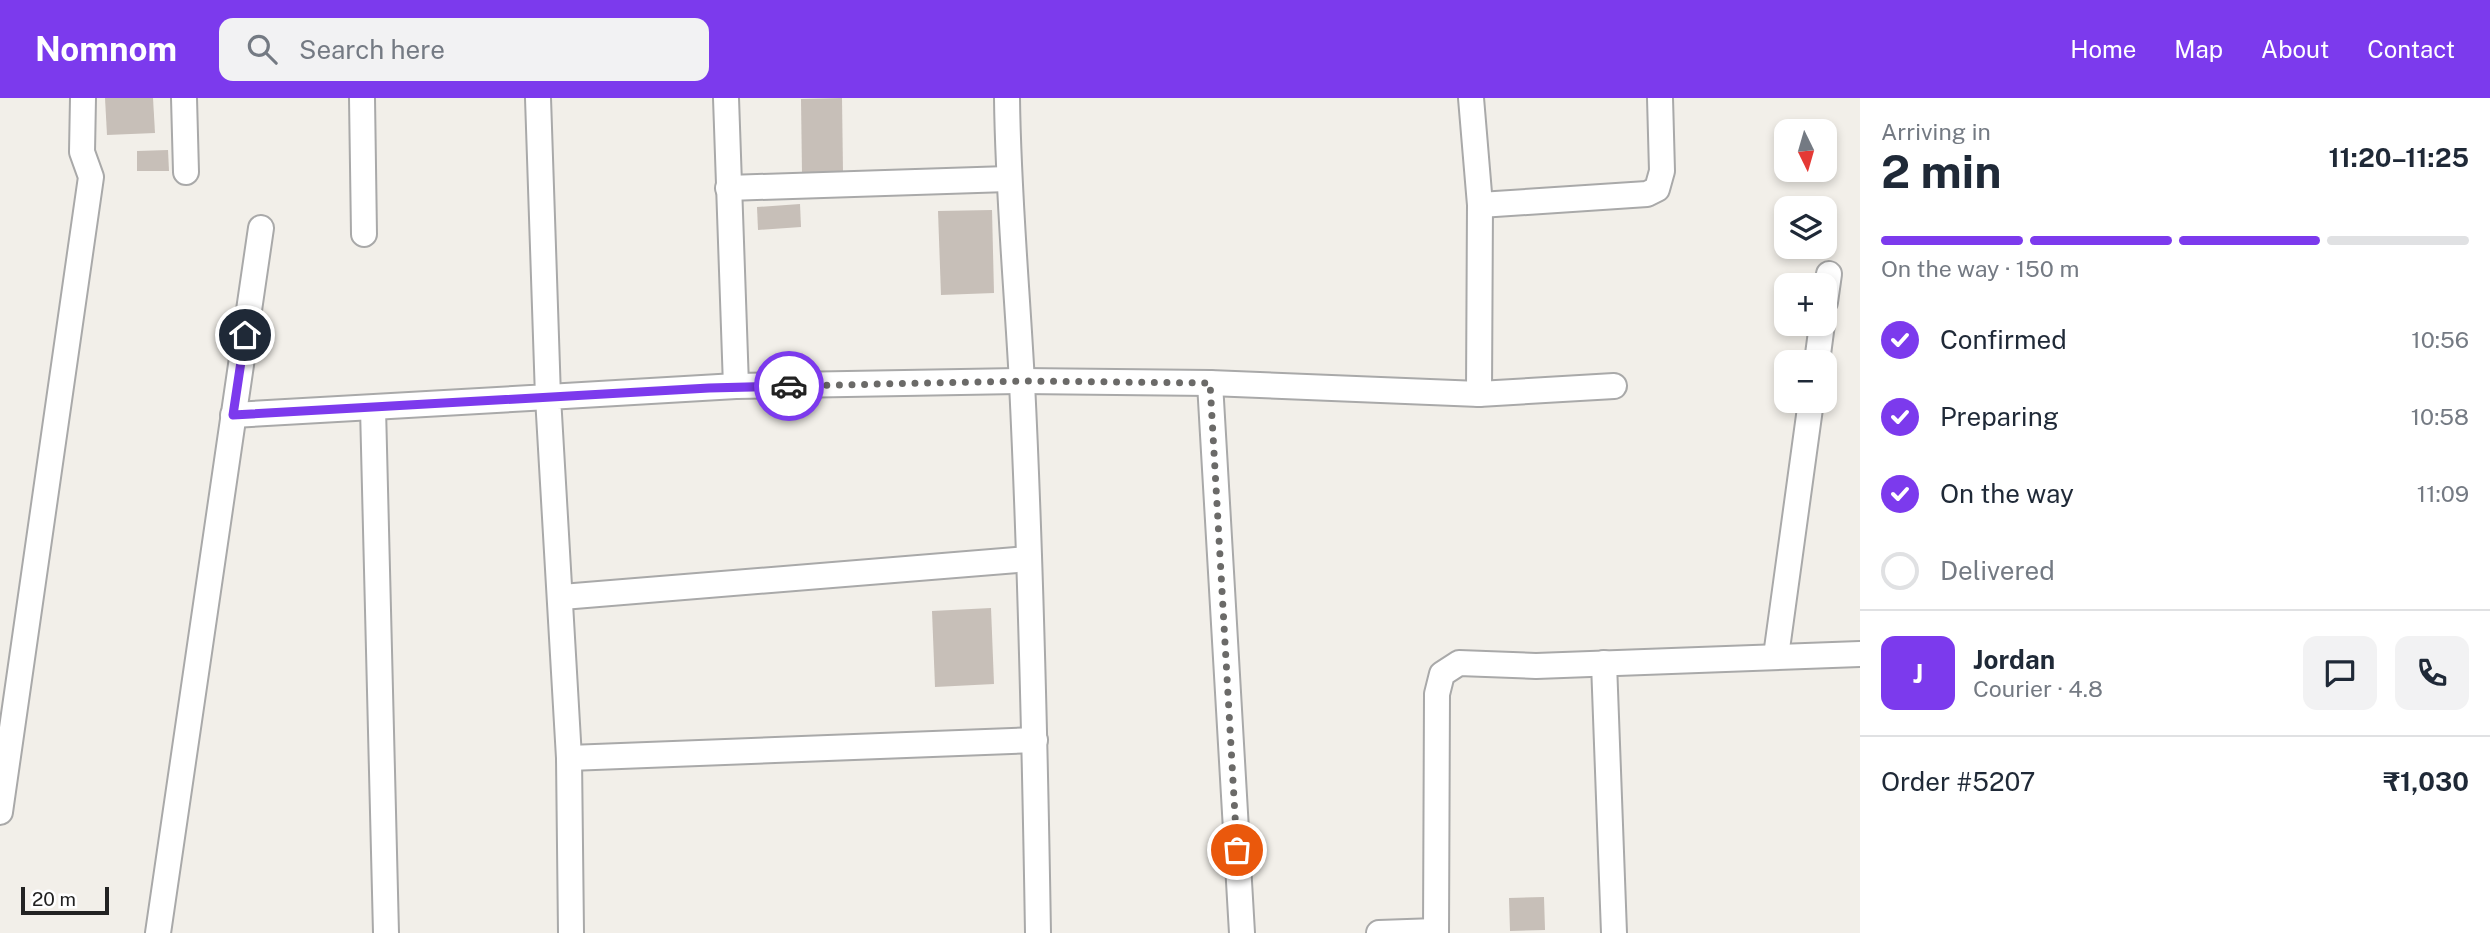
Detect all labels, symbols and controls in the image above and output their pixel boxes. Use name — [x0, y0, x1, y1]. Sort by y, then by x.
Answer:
search box — [219, 18, 709, 81]
text: Nomnom — [35, 30, 177, 68]
icon: search — [243, 30, 281, 68]
text: Search here — [299, 34, 445, 65]
text: Home — [2070, 35, 2136, 63]
text: Map — [2174, 35, 2223, 63]
text: About — [2261, 35, 2329, 63]
text: Contact — [2367, 35, 2455, 63]
text: Arriving in — [1881, 118, 1991, 145]
north arrow — [1774, 119, 1838, 182]
map controls — [1774, 119, 1837, 413]
text: 11:20–11:25 — [2328, 142, 2469, 173]
text: 2 min — [1881, 144, 2001, 198]
button: layers — [1774, 196, 1837, 259]
text: On the way · 150 m — [1881, 255, 2079, 282]
button: + — [1774, 273, 1837, 336]
pin — [215, 305, 275, 365]
icon: home — [226, 316, 264, 354]
icon: check — [1881, 321, 1919, 359]
text: Confirmed — [1940, 324, 2067, 355]
text: 10:56 — [2411, 326, 2469, 353]
button: − — [1774, 350, 1837, 413]
courier — [754, 351, 824, 421]
icon: car — [770, 367, 808, 405]
icon: check — [1881, 398, 1919, 436]
text: Preparing — [1940, 401, 2059, 432]
text: 10:58 — [2411, 403, 2469, 430]
icon: check — [1881, 475, 1919, 513]
text: On the way — [1940, 478, 2074, 509]
text: 11:09 — [2417, 480, 2469, 507]
text: Delivered — [1940, 555, 2055, 586]
button: chat — [2303, 636, 2377, 710]
button: phone — [2395, 636, 2469, 710]
text: Jordan — [1973, 644, 2055, 675]
text: J — [1913, 658, 1923, 689]
text: Courier · 4.8 — [1973, 675, 2103, 702]
text: Order #5207 — [1881, 766, 2035, 797]
text: ₹1,030 — [2383, 766, 2469, 797]
pin — [1207, 820, 1267, 880]
icon: bag — [1218, 831, 1256, 869]
scale bar — [21, 884, 108, 916]
text: 20 m — [32, 888, 76, 910]

